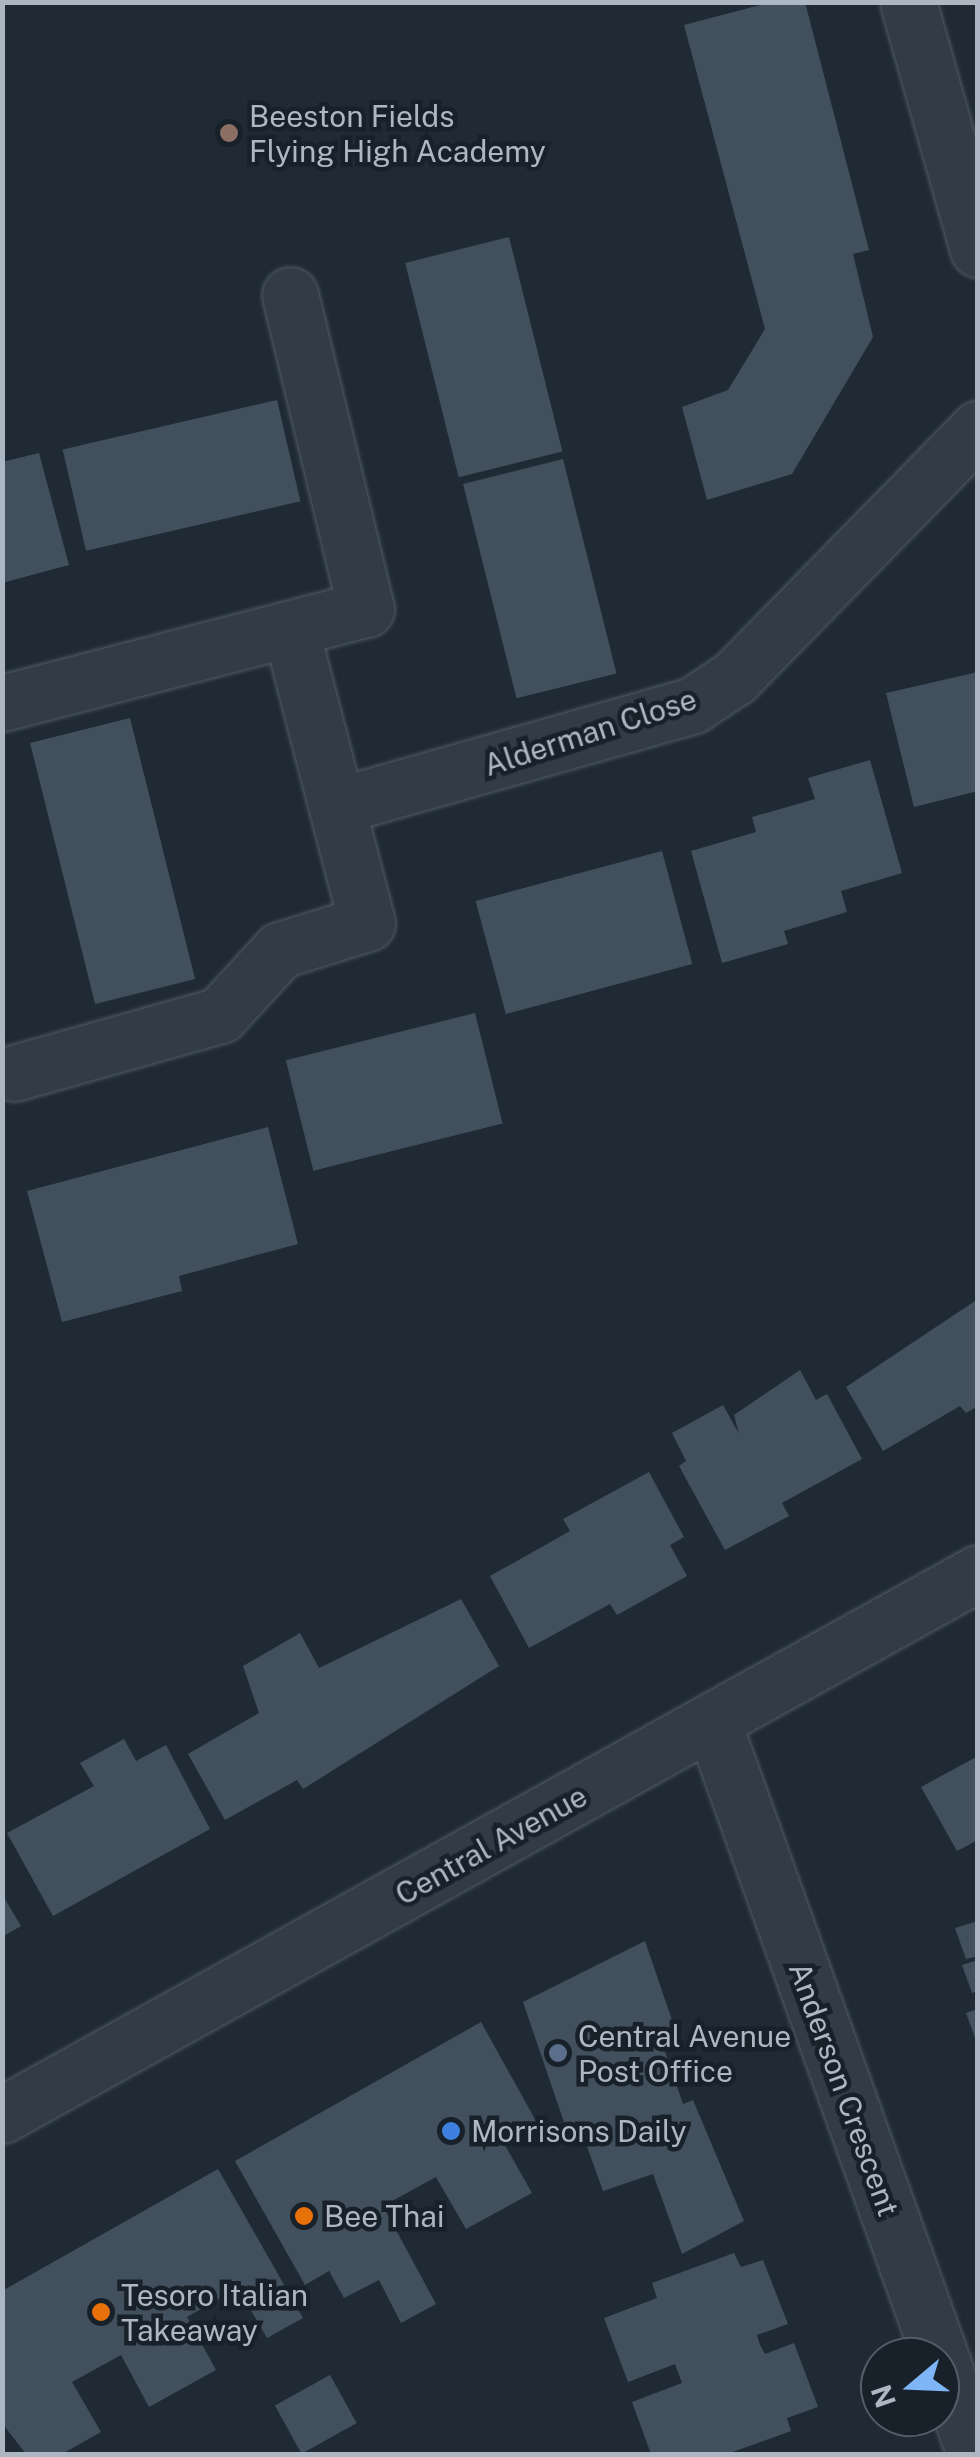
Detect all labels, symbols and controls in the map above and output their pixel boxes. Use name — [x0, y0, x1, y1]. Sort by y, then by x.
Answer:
place label: Beeston Fields Flying High Academy — [249, 98, 546, 168]
marker: Beeston Fields Flying High Academy — [218, 122, 240, 144]
street label: Alderman Close — [479, 681, 701, 783]
street label: Central Avenue — [389, 1778, 593, 1912]
street label: Anderson Crescent — [781, 1957, 907, 2221]
place label: Central Avenue Post Office — [578, 2018, 791, 2088]
marker: Central Avenue Post Office — [547, 2042, 569, 2064]
place label: Morrisons Daily — [471, 2113, 687, 2149]
marker: Morrisons Daily — [440, 2120, 462, 2142]
place label: Bee Thai — [324, 2198, 445, 2234]
marker: Bee Thai — [293, 2205, 315, 2227]
place label: Tesoro Italian Takeaway — [121, 2277, 308, 2348]
marker: Tesoro Italian Takeaway — [90, 2301, 112, 2323]
north arrow — [860, 2337, 960, 2437]
text: N — [864, 2381, 902, 2412]

